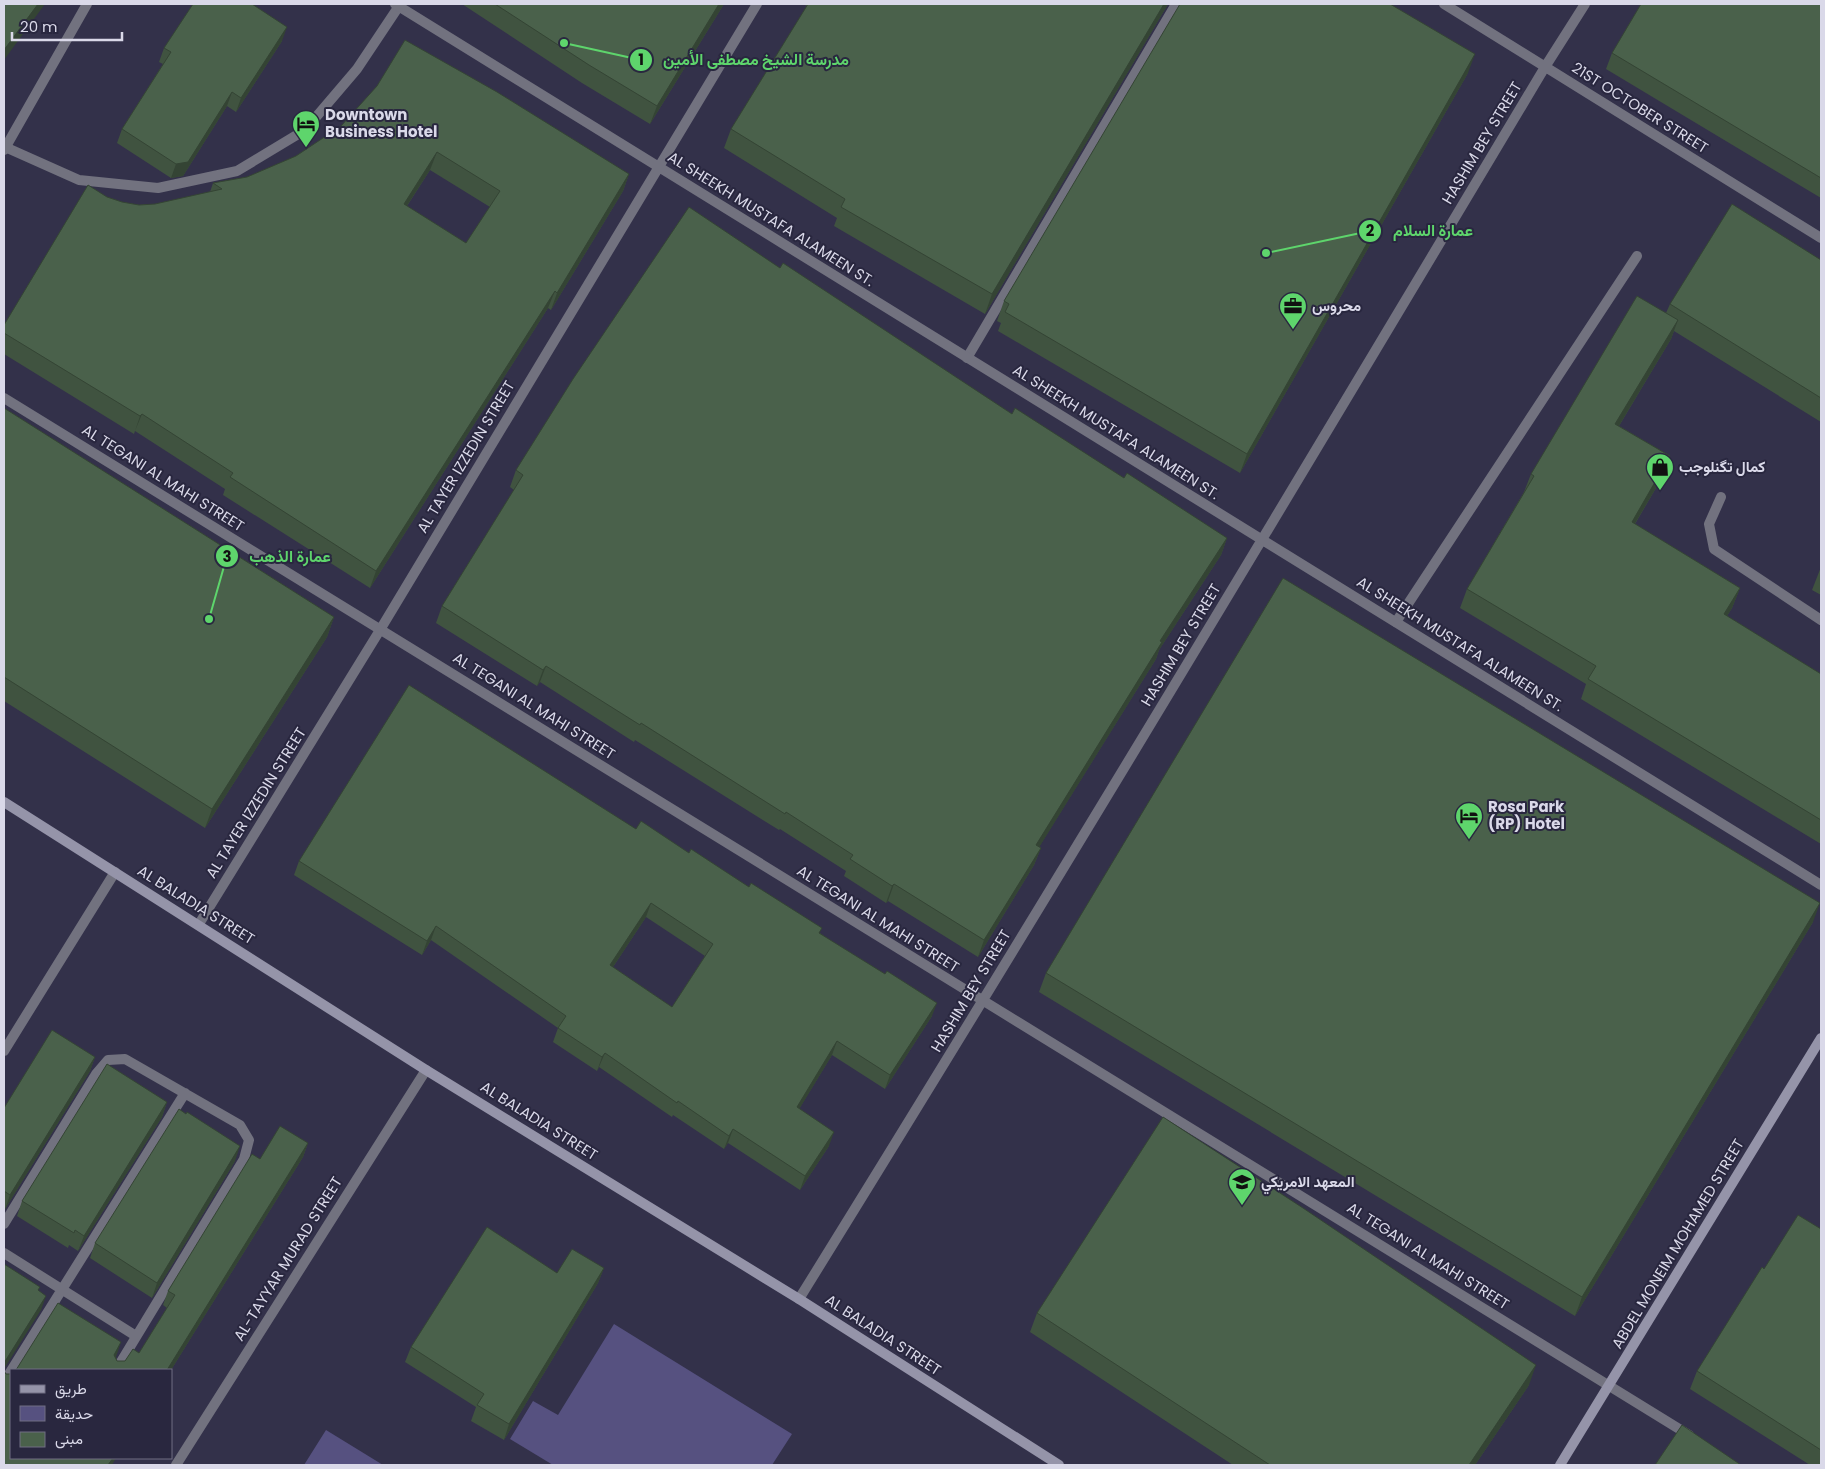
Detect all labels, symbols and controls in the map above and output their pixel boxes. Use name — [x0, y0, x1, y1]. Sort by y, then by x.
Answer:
scale bar — [12, 10, 122, 42]
text: 20 m — [20, 16, 58, 37]
callout: مدرسة الشيخ مصطفى الأمين — [628, 44, 859, 75]
text: مدرسة الشيخ مصطفى الأمين — [663, 48, 849, 71]
text: 1 — [638, 49, 644, 70]
street label: 21ST OCTOBER STREET — [1568, 57, 1712, 158]
street label: HASHIM BEY STREET — [1437, 78, 1526, 208]
place label: Downtown Business Hotel — [325, 104, 437, 142]
hotel icon: Downtown Business Hotel — [291, 109, 321, 148]
street label: AL SHEEKH MUSTAFA ALAMEEN ST. — [664, 146, 879, 291]
callout: عمارة السلام — [1358, 215, 1483, 246]
text: عمارة السلام — [1393, 219, 1473, 242]
text: 2 — [1366, 220, 1375, 241]
office icon: محروس — [1278, 291, 1308, 330]
place label: محروس — [1312, 295, 1361, 316]
street label: AL SHEEKH MUSTAFA ALAMEEN ST. — [1009, 359, 1224, 504]
street label: AL TAYER IZZEDIN STREET — [412, 377, 519, 537]
street label: AL TEGANI AL MAHI STREET — [78, 419, 248, 536]
shop icon: كمال تگنلوجب — [1645, 452, 1675, 491]
place label: كمال تگنلوجب — [1679, 456, 1765, 477]
callout: عمارة الذهب — [214, 541, 341, 572]
text: عمارة الذهب — [249, 545, 331, 568]
text: 3 — [222, 546, 232, 567]
street label: AL SHEEKH MUSTAFA ALAMEEN ST. — [1353, 571, 1568, 716]
street label: HASHIM BEY STREET — [1136, 580, 1225, 710]
street label: AL TEGANI AL MAHI STREET — [449, 647, 619, 764]
street label: AL TAYER IZZEDIN STREET — [200, 723, 311, 882]
place label: Rosa Park (RP) Hotel — [1488, 796, 1565, 834]
hotel icon: Rosa Park (RP) Hotel — [1454, 801, 1484, 840]
street label: AL BALADIA STREET — [134, 860, 259, 949]
street label: AL TEGANI AL MAHI STREET — [793, 860, 963, 977]
street label: HASHIM BEY STREET — [926, 926, 1015, 1056]
street label: AL BALADIA STREET — [477, 1076, 602, 1165]
street label: ABDEL MONEIM MOHAMED STREET — [1606, 1135, 1749, 1353]
school or university icon: المعهد الامريكي — [1227, 1167, 1257, 1206]
place label: المعهد الامريكي — [1261, 1171, 1355, 1195]
street label: AL-TAYYAR MURAD STREET — [228, 1172, 347, 1345]
street label: AL TEGANI AL MAHI STREET — [1343, 1197, 1513, 1314]
street label: AL BALADIA STREET — [821, 1289, 945, 1380]
legend — [10, 1369, 172, 1459]
text: طريق — [55, 1378, 87, 1399]
text: حديقة — [55, 1403, 93, 1424]
text: مبنى — [55, 1428, 83, 1449]

